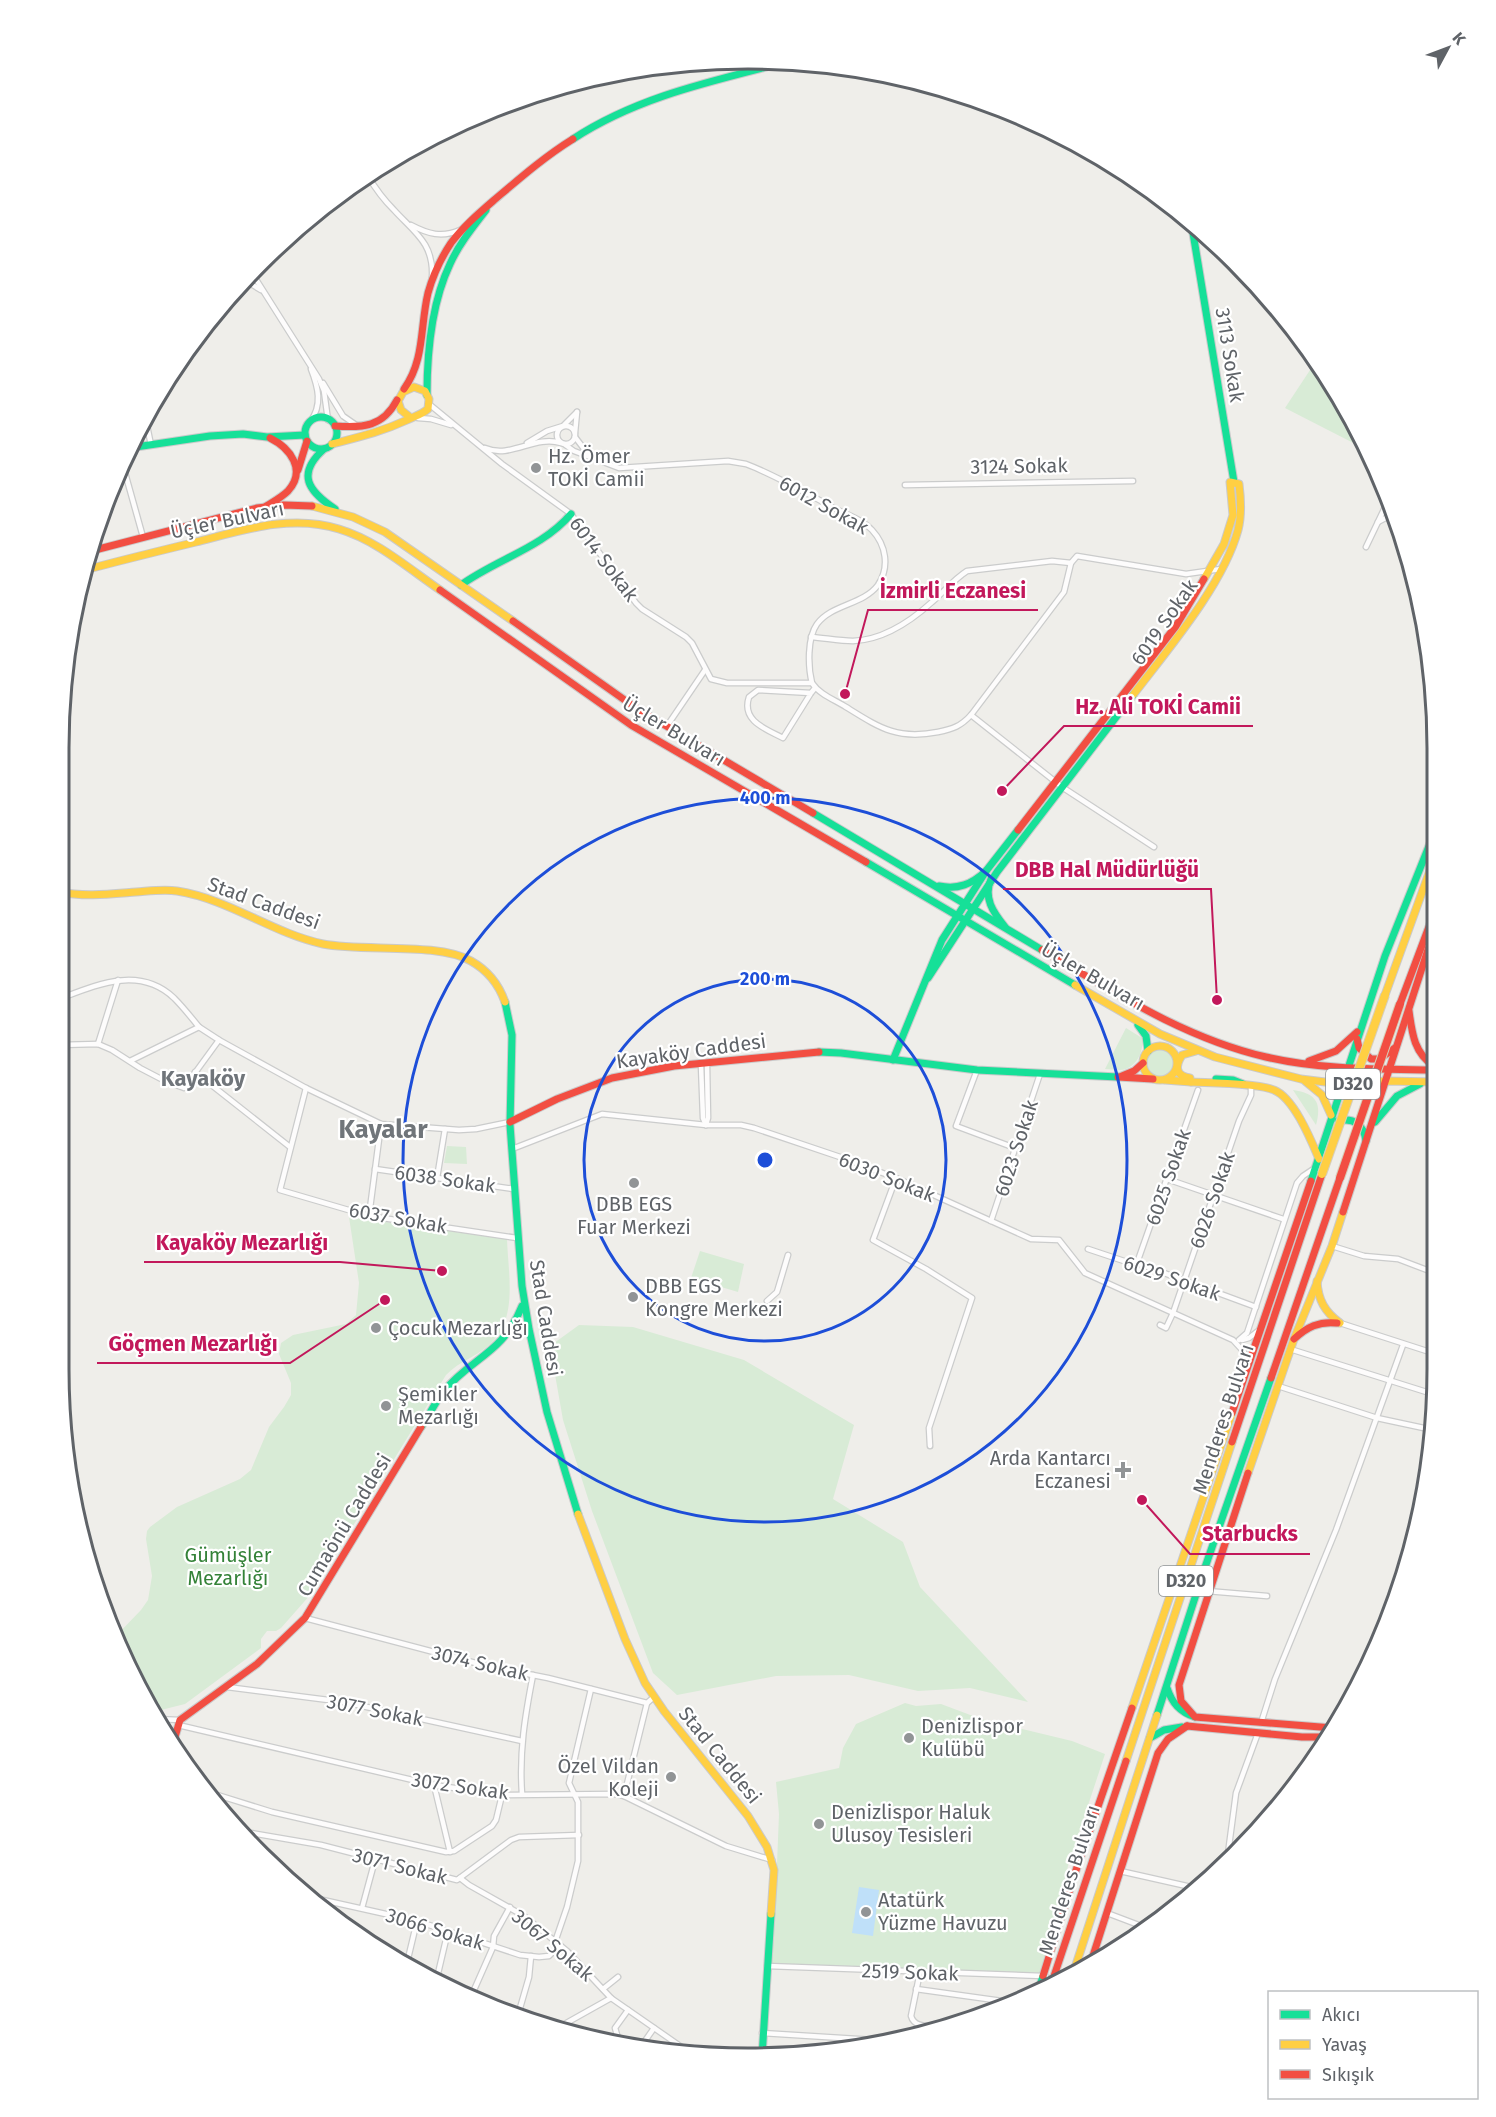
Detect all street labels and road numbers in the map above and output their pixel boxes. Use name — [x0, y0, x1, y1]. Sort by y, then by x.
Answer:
street label: 3113 Sokak — [1211, 306, 1249, 405]
street label: 3124 Sokak — [970, 453, 1068, 479]
street label: 6012 Sokak — [775, 471, 874, 540]
street label: Üçler Bulvarı — [168, 496, 286, 545]
street label: 6014 Sokak — [564, 512, 644, 607]
street label: 6019 Sokak — [1126, 574, 1203, 670]
street label: Üçler Bulvarı — [618, 691, 730, 772]
street label: Stad Caddesi — [205, 872, 323, 934]
street label: Üçler Bulvarı — [1036, 937, 1149, 1016]
street label: Kayaköy Caddesi — [615, 1029, 767, 1073]
road number: D320 — [1326, 1069, 1380, 1099]
street label: 6023 Sokak — [989, 1096, 1043, 1199]
street label: 6025 Sokak — [1140, 1125, 1196, 1228]
street label: 6030 Sokak — [835, 1147, 939, 1207]
street label: 6026 Sokak — [1184, 1148, 1240, 1252]
street label: 6038 Sokak — [393, 1160, 498, 1198]
street label: 6037 Sokak — [347, 1198, 450, 1239]
street label: 6029 Sokak — [1120, 1250, 1224, 1306]
street label: Stad Caddesi — [525, 1258, 567, 1378]
street label: Menderes Bulvarı — [1187, 1341, 1259, 1497]
street label: Cumaönü Caddesi — [292, 1449, 396, 1601]
road number: D320 — [1159, 1566, 1213, 1596]
street label: 3074 Sokak — [429, 1640, 531, 1686]
street label: 3077 Sokak — [325, 1689, 426, 1731]
street label: Stad Caddesi — [674, 1702, 766, 1808]
street label: 3072 Sokak — [410, 1767, 511, 1805]
street label: Menderes Bulvarı — [1033, 1802, 1105, 1958]
street label: 3071 Sokak — [350, 1843, 451, 1890]
street label: 3066 Sokak — [383, 1903, 488, 1956]
street label: 3067 Sokak — [507, 1904, 599, 1987]
street label: 2519 Sokak — [861, 1958, 960, 1986]

